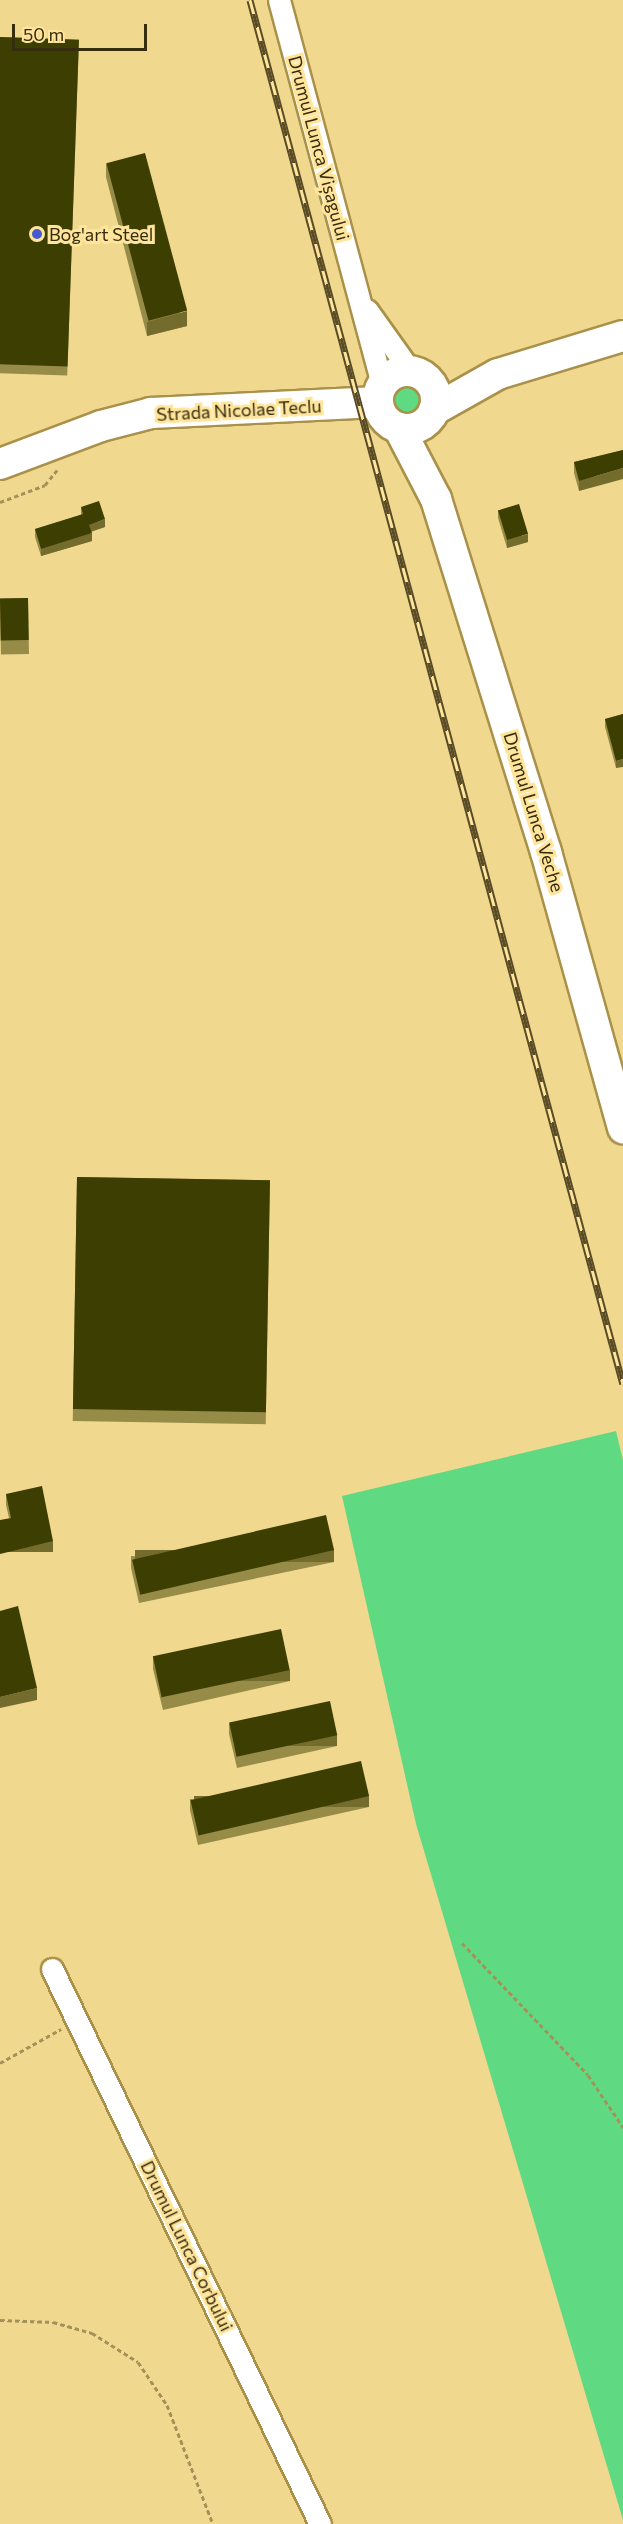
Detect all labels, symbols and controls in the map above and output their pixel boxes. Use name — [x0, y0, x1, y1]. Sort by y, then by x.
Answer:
scale bar — [15, 12, 150, 50]
text: 50 m — [23, 23, 64, 45]
street label: Drumul Lunca Vișagului — [284, 53, 354, 243]
place label: Bog'art Steel — [49, 223, 153, 245]
marker: Bog'art Steel — [30, 227, 44, 241]
street label: Strada Nicolae Teclu — [156, 395, 322, 425]
street label: Drumul Lunca Veche — [499, 729, 569, 895]
street label: Drumul Lunca Corbului — [136, 2157, 238, 2335]

